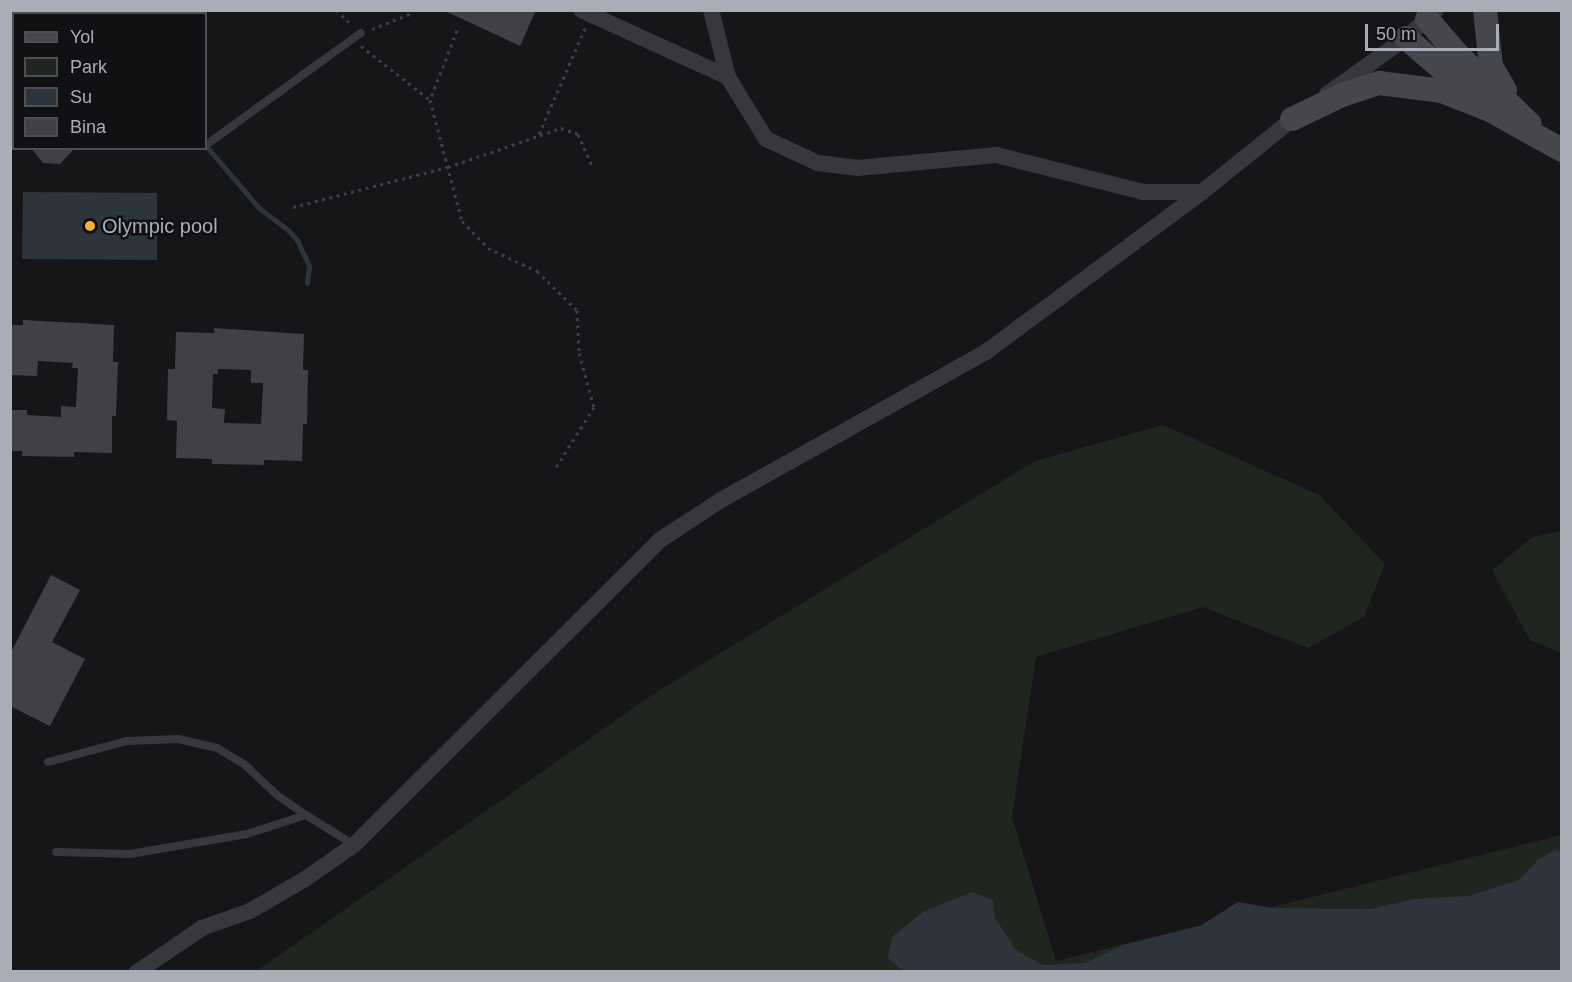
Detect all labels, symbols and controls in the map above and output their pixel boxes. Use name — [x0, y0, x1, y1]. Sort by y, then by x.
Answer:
legend — [12, 12, 207, 150]
scale bar — [1368, 12, 1502, 50]
text: 50 m — [1376, 24, 1416, 44]
text: Yol — [70, 27, 94, 47]
text: Park — [70, 57, 107, 77]
text: Su — [70, 87, 92, 107]
text: Bina — [70, 117, 106, 137]
place label: Olympic pool — [102, 214, 218, 238]
marker: Olympic pool — [83, 219, 97, 233]

